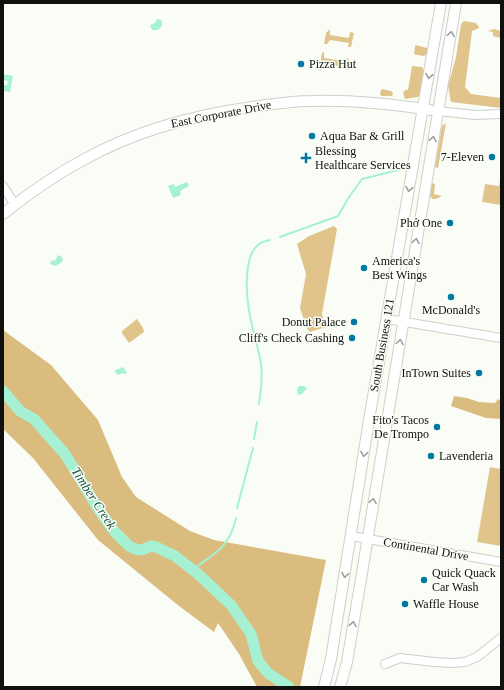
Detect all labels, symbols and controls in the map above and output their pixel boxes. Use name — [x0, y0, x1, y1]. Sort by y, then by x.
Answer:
one-way arrow — [446, 31, 455, 37]
place label: Pizza Hut — [309, 57, 357, 71]
marker: Pizza Hut — [296, 59, 306, 69]
one-way arrow — [425, 72, 434, 79]
street label: East Corporate Drive — [170, 97, 272, 131]
place label: Aqua Bar & Grill — [320, 129, 405, 143]
marker: Aqua Bar & Grill — [307, 131, 317, 141]
one-way arrow — [428, 136, 436, 142]
place label: Blessing Healthcare Services — [315, 144, 411, 172]
place label: 7-Eleven — [441, 150, 484, 164]
marker: Blessing Healthcare Services — [300, 152, 312, 164]
marker: 7-Eleven — [487, 152, 497, 162]
one-way arrow — [405, 186, 414, 192]
place label: Phở One — [400, 216, 442, 230]
marker: Phở One — [445, 218, 455, 228]
one-way arrow — [411, 238, 420, 245]
place label: America's Best Wings — [372, 254, 427, 282]
marker: America's Best Wings — [359, 263, 369, 273]
marker: McDonald's — [446, 292, 456, 302]
street label: South Business 121 — [367, 297, 397, 393]
place label: McDonald's — [422, 303, 480, 317]
place label: Donut Palace — [282, 315, 346, 329]
marker: Donut Palace — [349, 317, 359, 327]
place label: Cliff's Check Cashing — [239, 331, 344, 345]
marker: Cliff's Check Cashing — [347, 333, 357, 343]
one-way arrow — [395, 339, 403, 345]
place label: InTown Suites — [402, 366, 471, 380]
marker: InTown Suites — [474, 368, 484, 378]
place label: Fito's Tacos De Trompo — [372, 413, 429, 441]
marker: Fito's Tacos De Trompo — [432, 422, 442, 432]
place label: Lavenderia — [439, 449, 494, 463]
one-way arrow — [360, 451, 369, 457]
marker: Lavenderia — [426, 451, 436, 461]
water label: Timber Creek — [68, 464, 120, 532]
one-way arrow — [369, 498, 377, 504]
street label: Continental Drive — [382, 535, 470, 563]
place label: Quick Quack Car Wash — [432, 566, 496, 594]
one-way arrow — [341, 572, 350, 578]
marker: Quick Quack Car Wash — [419, 575, 429, 585]
place label: Waffle House — [413, 597, 479, 611]
marker: Waffle House — [400, 599, 410, 609]
one-way arrow — [348, 621, 357, 627]

